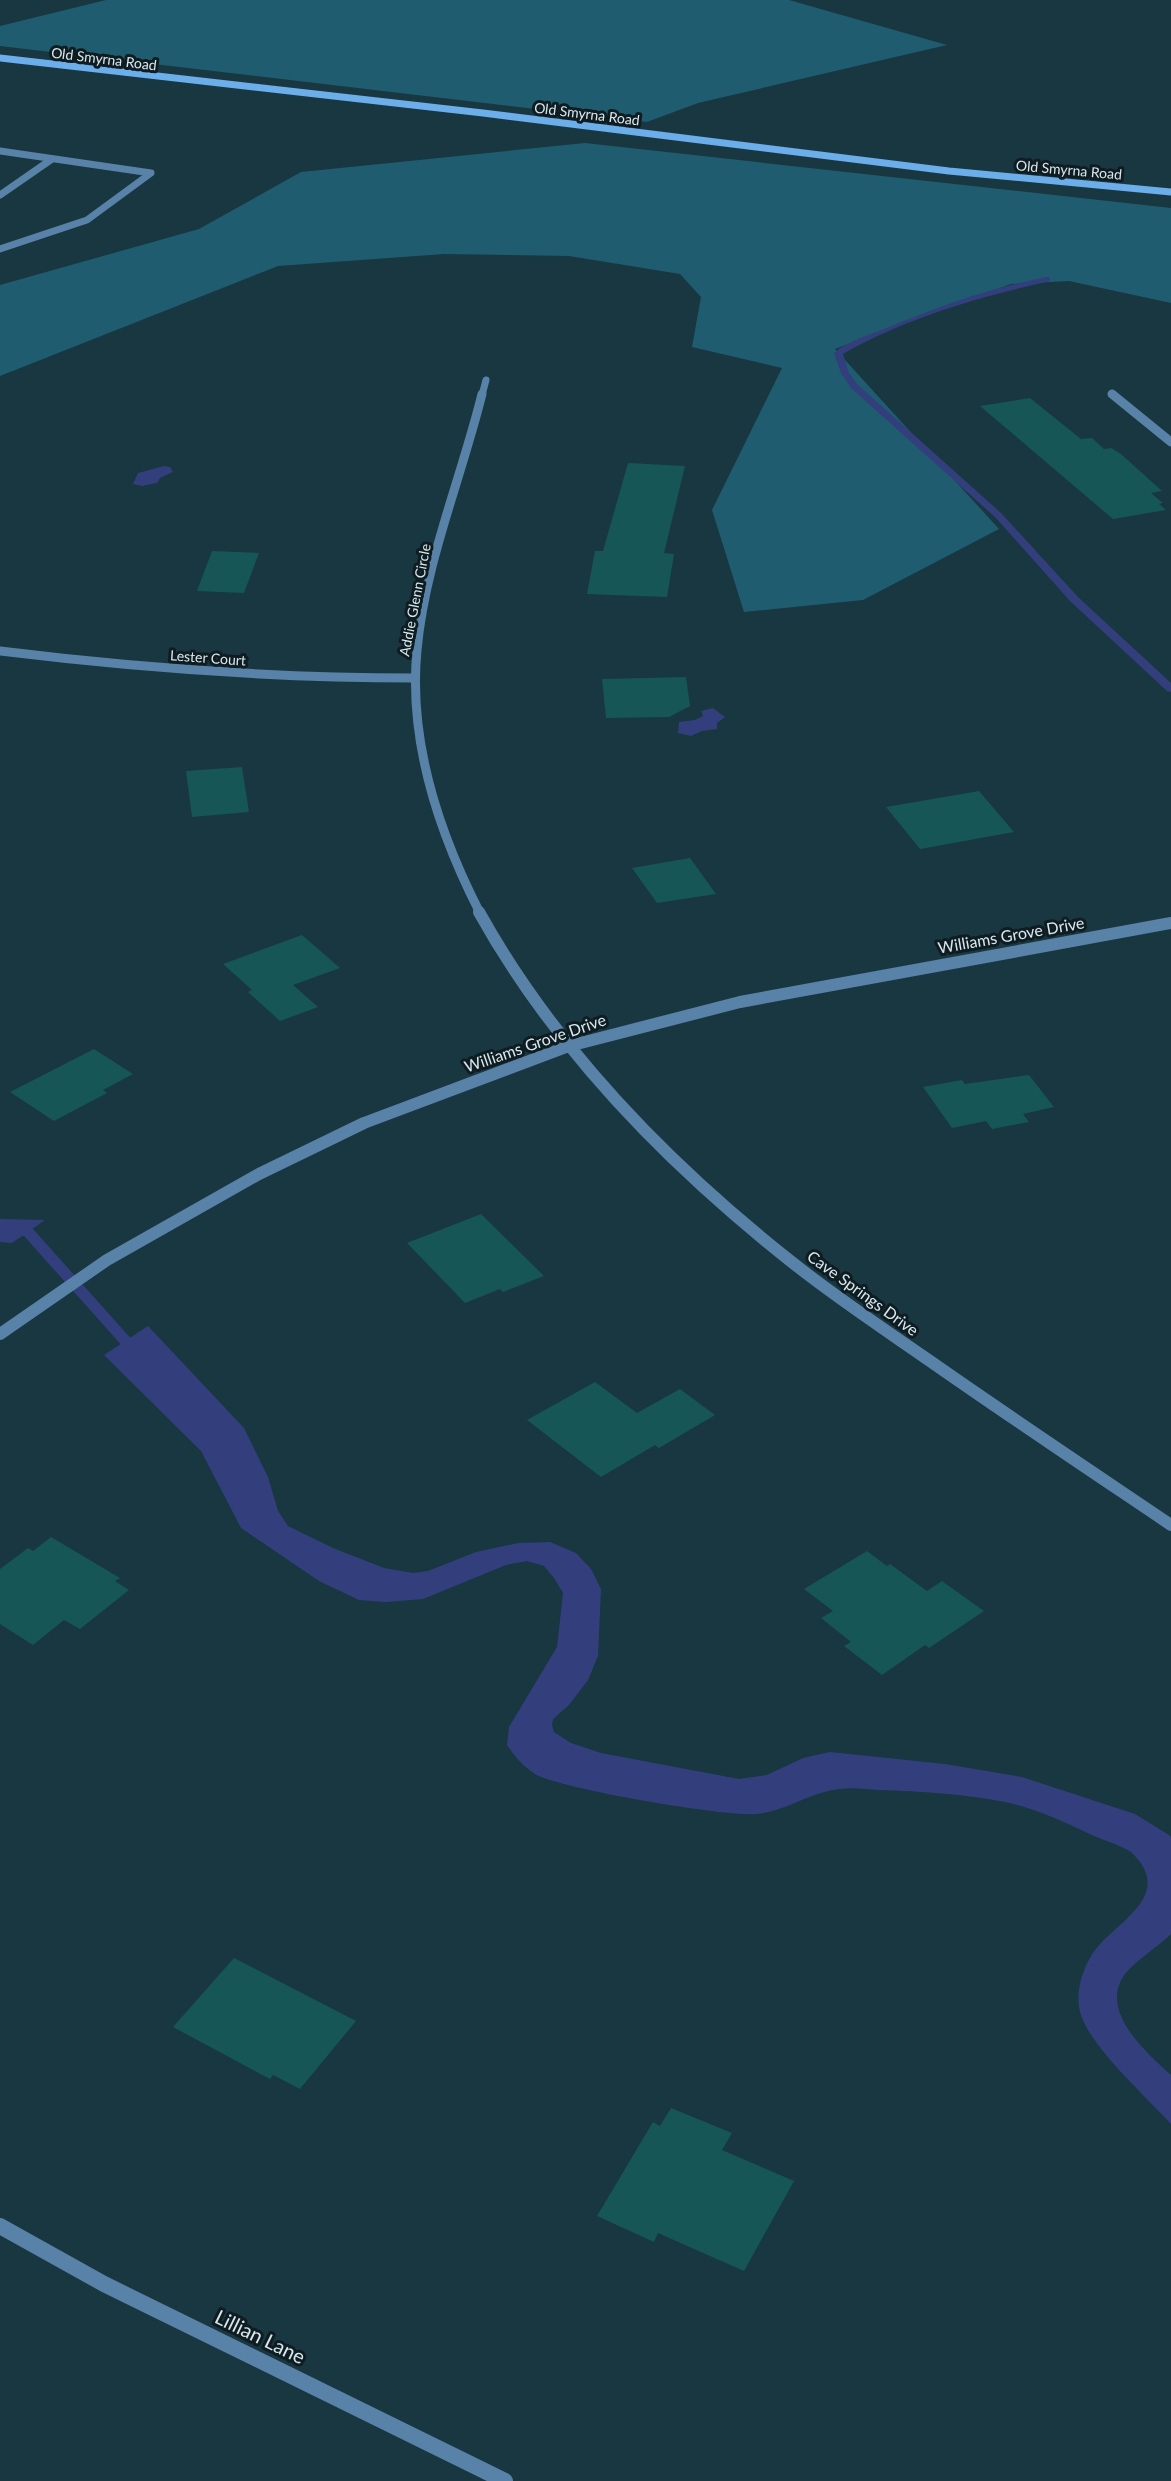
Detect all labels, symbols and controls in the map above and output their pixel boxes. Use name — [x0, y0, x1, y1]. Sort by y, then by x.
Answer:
street label: Old Smyrna Road — [50, 44, 158, 73]
street label: Old Smyrna Road — [533, 99, 641, 128]
street label: Old Smyrna Road — [1015, 156, 1123, 183]
street label: Addie Glenn Circle — [395, 542, 434, 658]
street label: Lester Court — [170, 646, 247, 669]
street label: Williams Grove Drive — [936, 912, 1086, 957]
street label: Williams Grove Drive — [462, 1009, 608, 1076]
street label: Cave Springs Drive — [804, 1246, 923, 1339]
street label: Lillian Lane — [211, 2304, 310, 2368]

